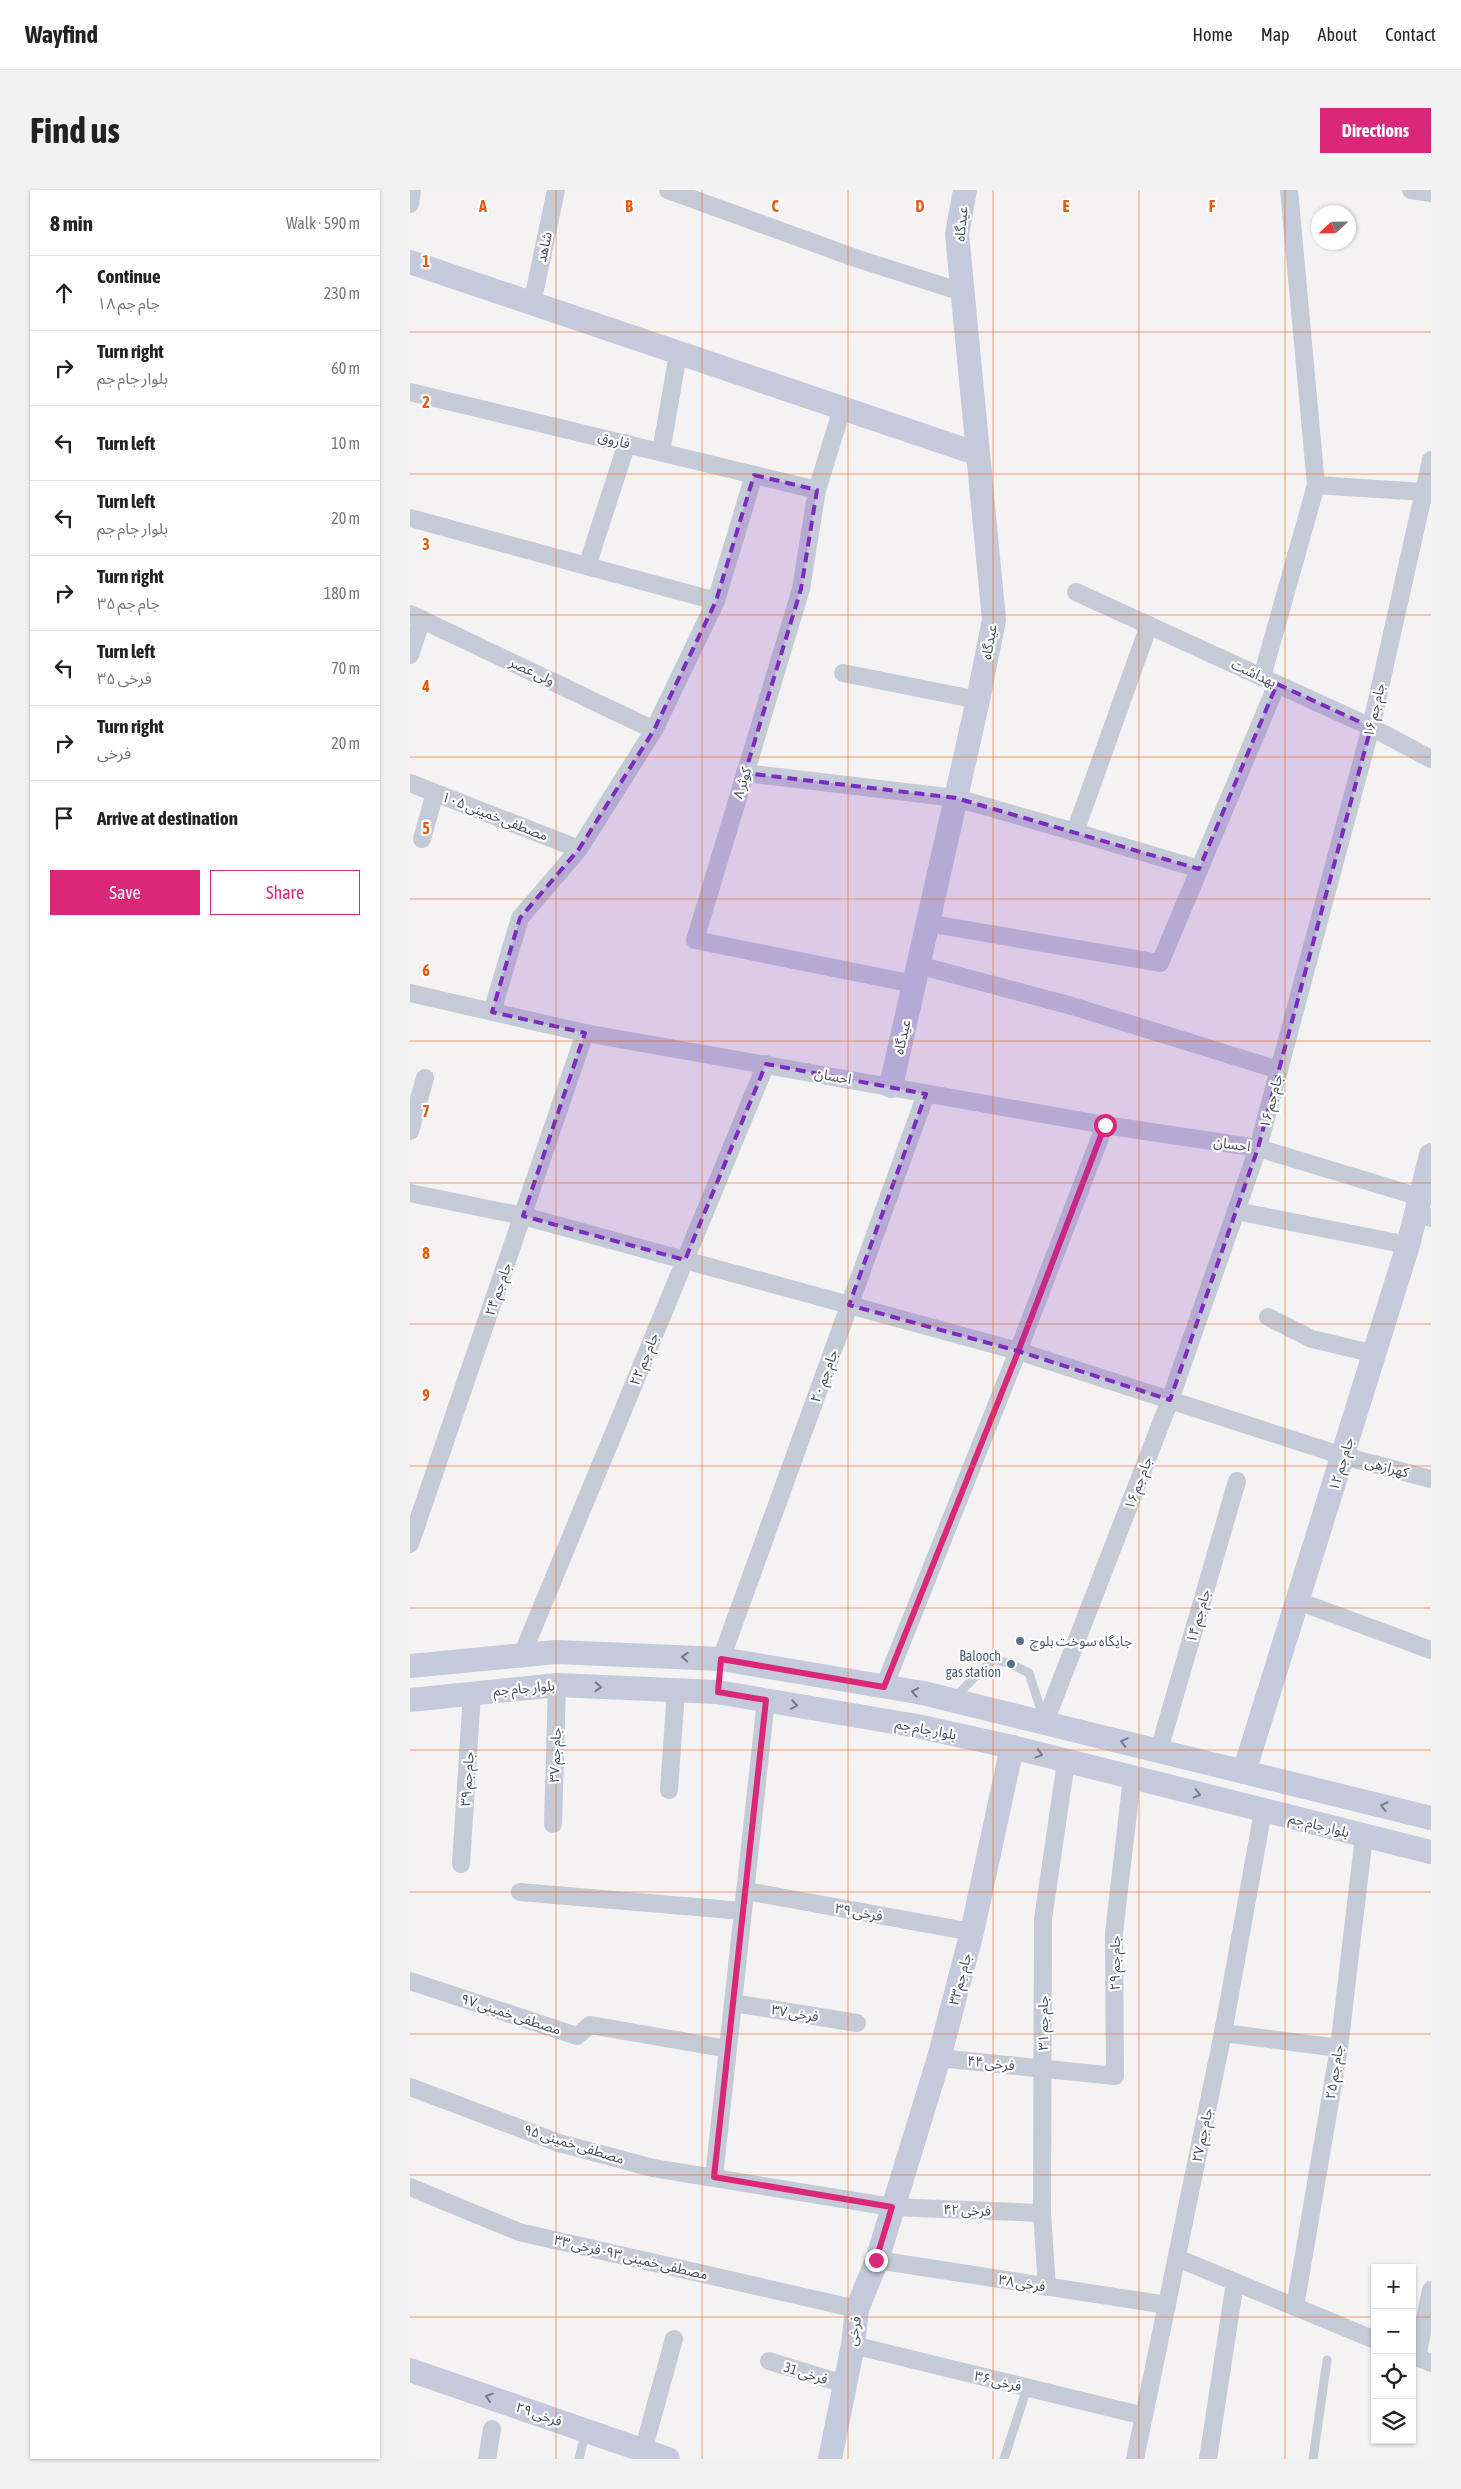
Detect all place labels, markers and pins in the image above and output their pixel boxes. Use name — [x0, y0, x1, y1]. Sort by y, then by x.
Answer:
place label: جایگاه سوخت بلوچ — [1030, 1633, 1132, 1652]
marker: جایگاه سوخت بلوچ — [1014, 1635, 1026, 1647]
place label: Balooch gas station — [946, 1648, 1001, 1680]
marker: Balooch gas station — [1005, 1658, 1017, 1670]

